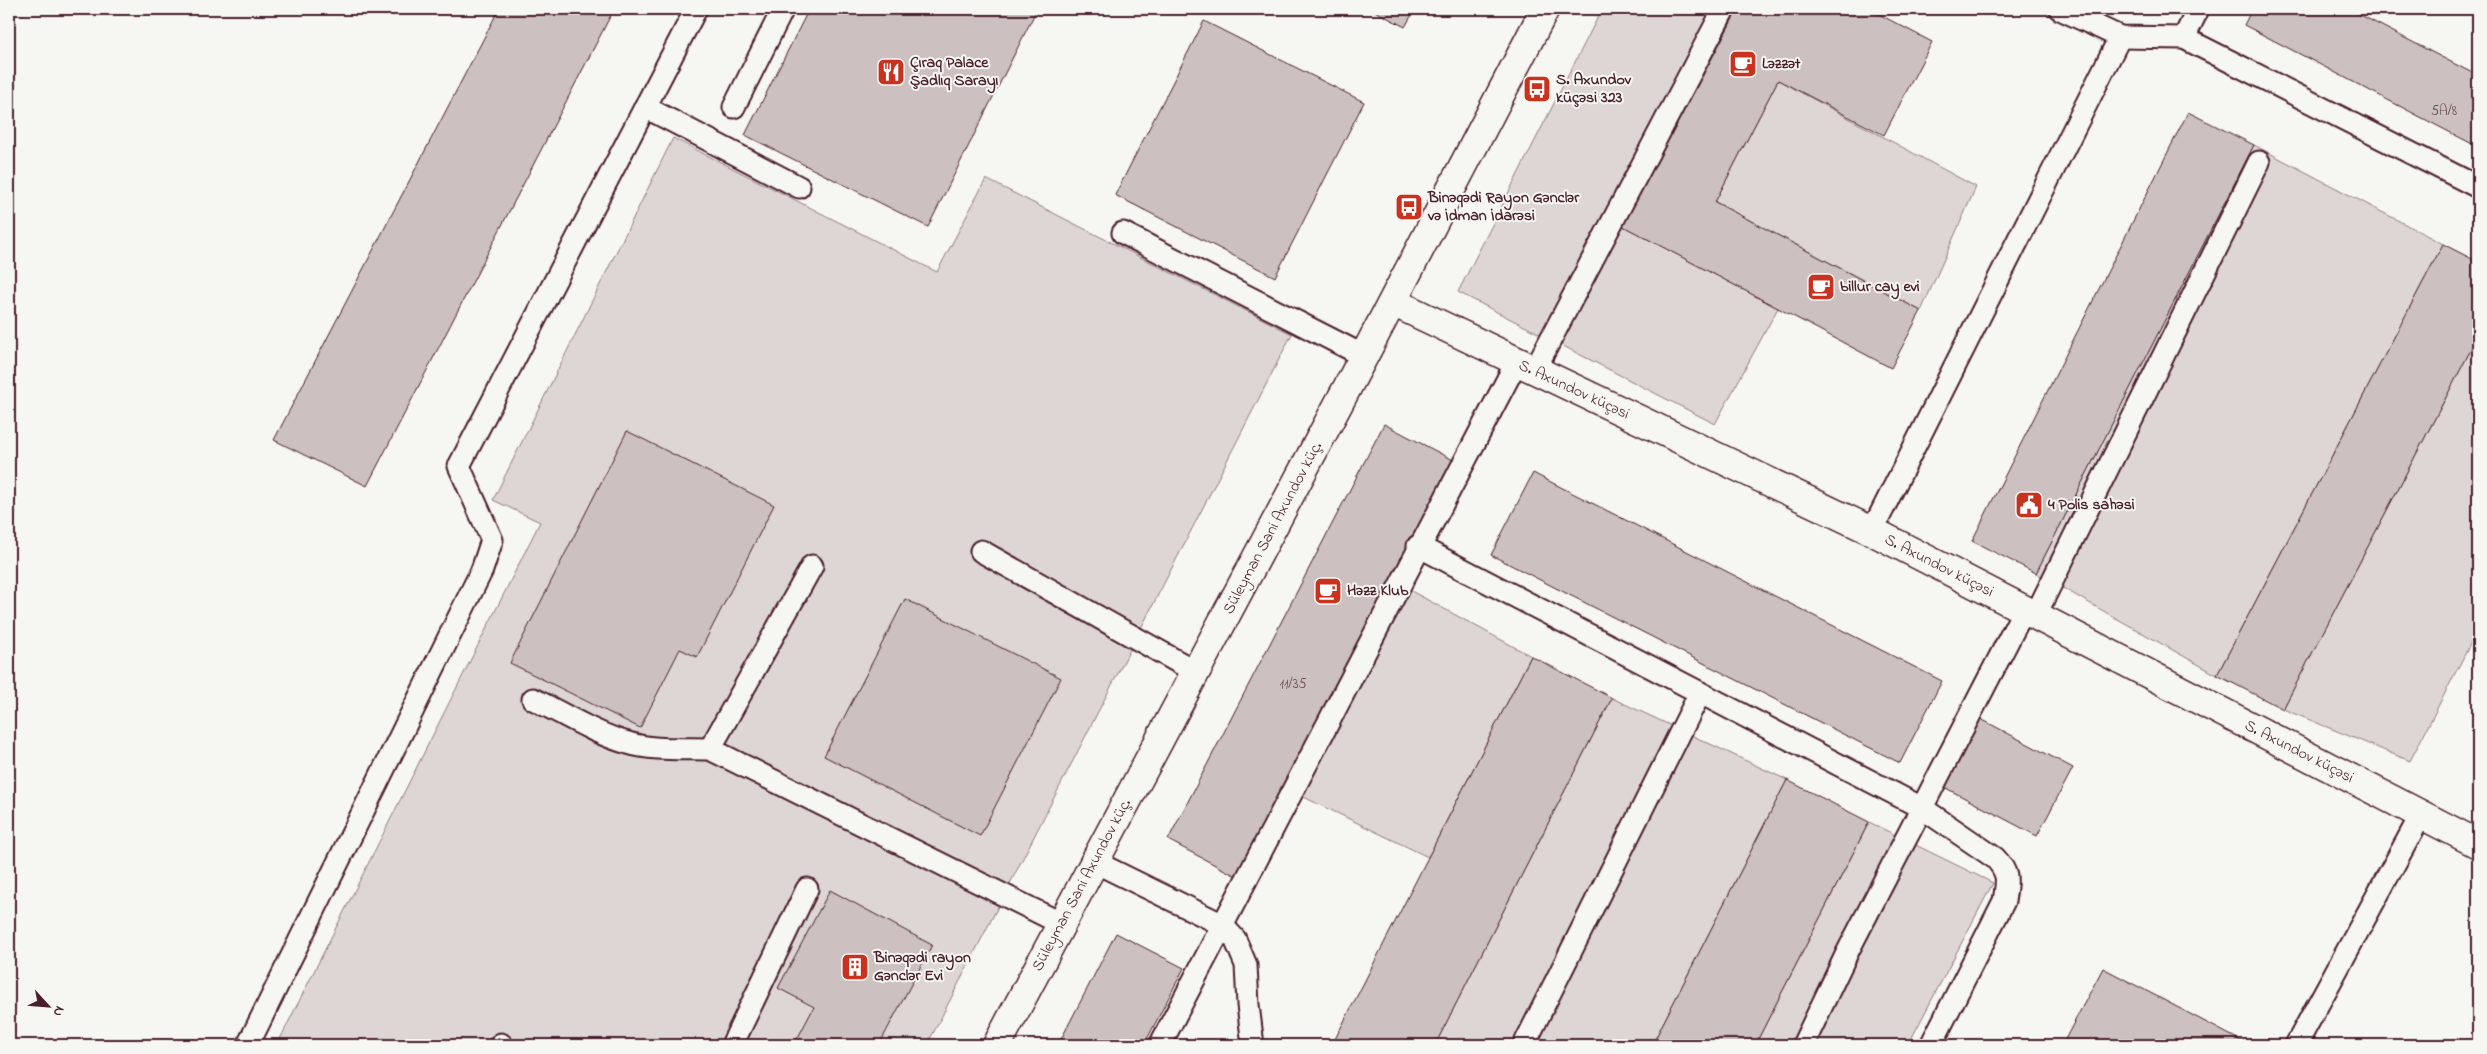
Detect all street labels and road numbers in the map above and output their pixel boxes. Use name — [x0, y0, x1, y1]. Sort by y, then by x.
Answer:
street label: S. Axundov küçəsi — [1514, 354, 1634, 426]
street label: Süleyman Sani Axundov küç. — [1217, 437, 1329, 619]
street label: S. Axundov küçəsi — [1880, 528, 1998, 604]
street label: S. Axundov küçəsi — [2240, 714, 2358, 790]
street label: Süleyman Sani Axundov küç. — [1026, 794, 1138, 976]

